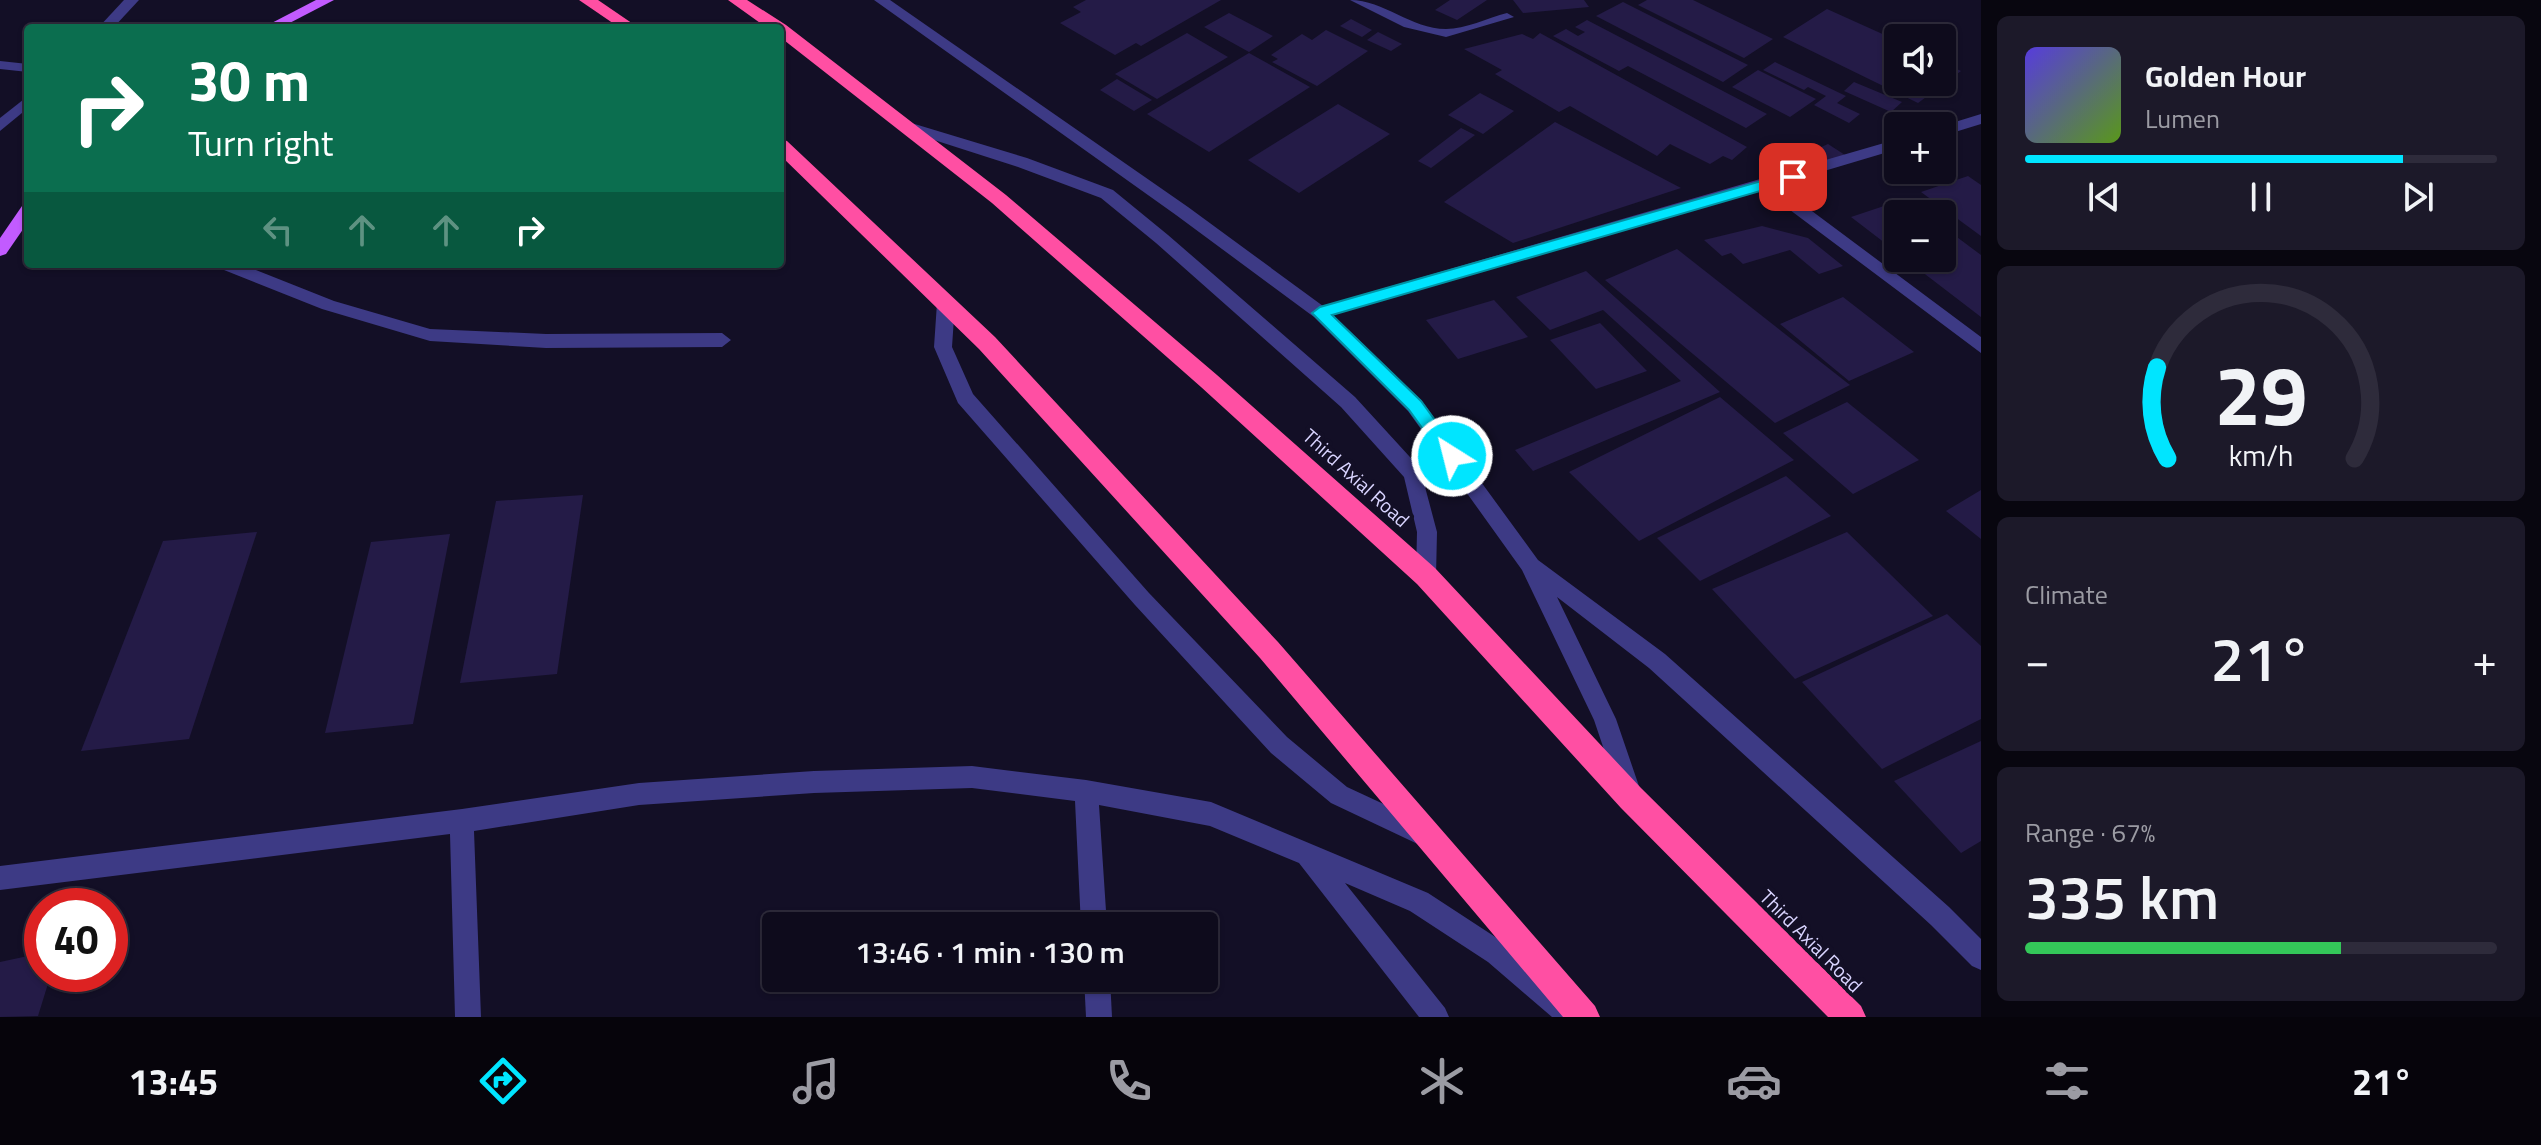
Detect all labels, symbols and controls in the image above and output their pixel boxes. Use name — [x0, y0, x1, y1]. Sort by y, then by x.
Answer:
map controls — [1884, 24, 1956, 272]
button: sound — [1884, 24, 1956, 96]
text: 30 m — [188, 38, 310, 123]
text: Golden Hour — [2145, 53, 2306, 99]
icon: right — [56, 56, 160, 160]
text: Lumen — [2145, 99, 2220, 138]
button: + — [1884, 112, 1956, 184]
text: Turn right — [188, 115, 333, 170]
pin — [1759, 143, 1827, 211]
icon: arrive — [1771, 155, 1815, 199]
icon: previous — [2082, 175, 2126, 219]
icon: pause — [2239, 175, 2283, 219]
icon: next — [2396, 175, 2440, 219]
button: − — [1884, 200, 1956, 272]
icon: left — [256, 208, 300, 252]
icon: ahead — [340, 208, 384, 252]
icon: ahead — [424, 208, 468, 252]
icon: right — [508, 208, 552, 252]
text: 29 — [2214, 331, 2308, 457]
position arrow — [1410, 414, 1494, 498]
street label: Third Axial Road — [1296, 421, 1417, 534]
text: km/h — [2229, 435, 2293, 478]
text: Climate — [2025, 575, 2108, 614]
text: 21° — [2211, 613, 2311, 704]
text: − — [2025, 626, 2050, 693]
text: + — [2472, 626, 2497, 693]
text: Range · 67% — [2025, 813, 2155, 852]
text: 335 km — [2025, 851, 2219, 942]
street label: Third Axial Road — [1753, 882, 1870, 999]
speed limit sign: 40 — [24, 888, 128, 992]
text: 13:46 · 1 min · 130 m — [855, 929, 1125, 975]
icon: directions — [475, 1053, 531, 1109]
icon: music — [788, 1053, 844, 1109]
icon: phone — [1101, 1053, 1157, 1109]
icon: climate — [1414, 1053, 1470, 1109]
icon: car — [1726, 1053, 1782, 1109]
icon: filters — [2039, 1053, 2095, 1109]
text: 13:45 — [128, 1054, 218, 1109]
text: 21° — [2352, 1054, 2413, 1109]

